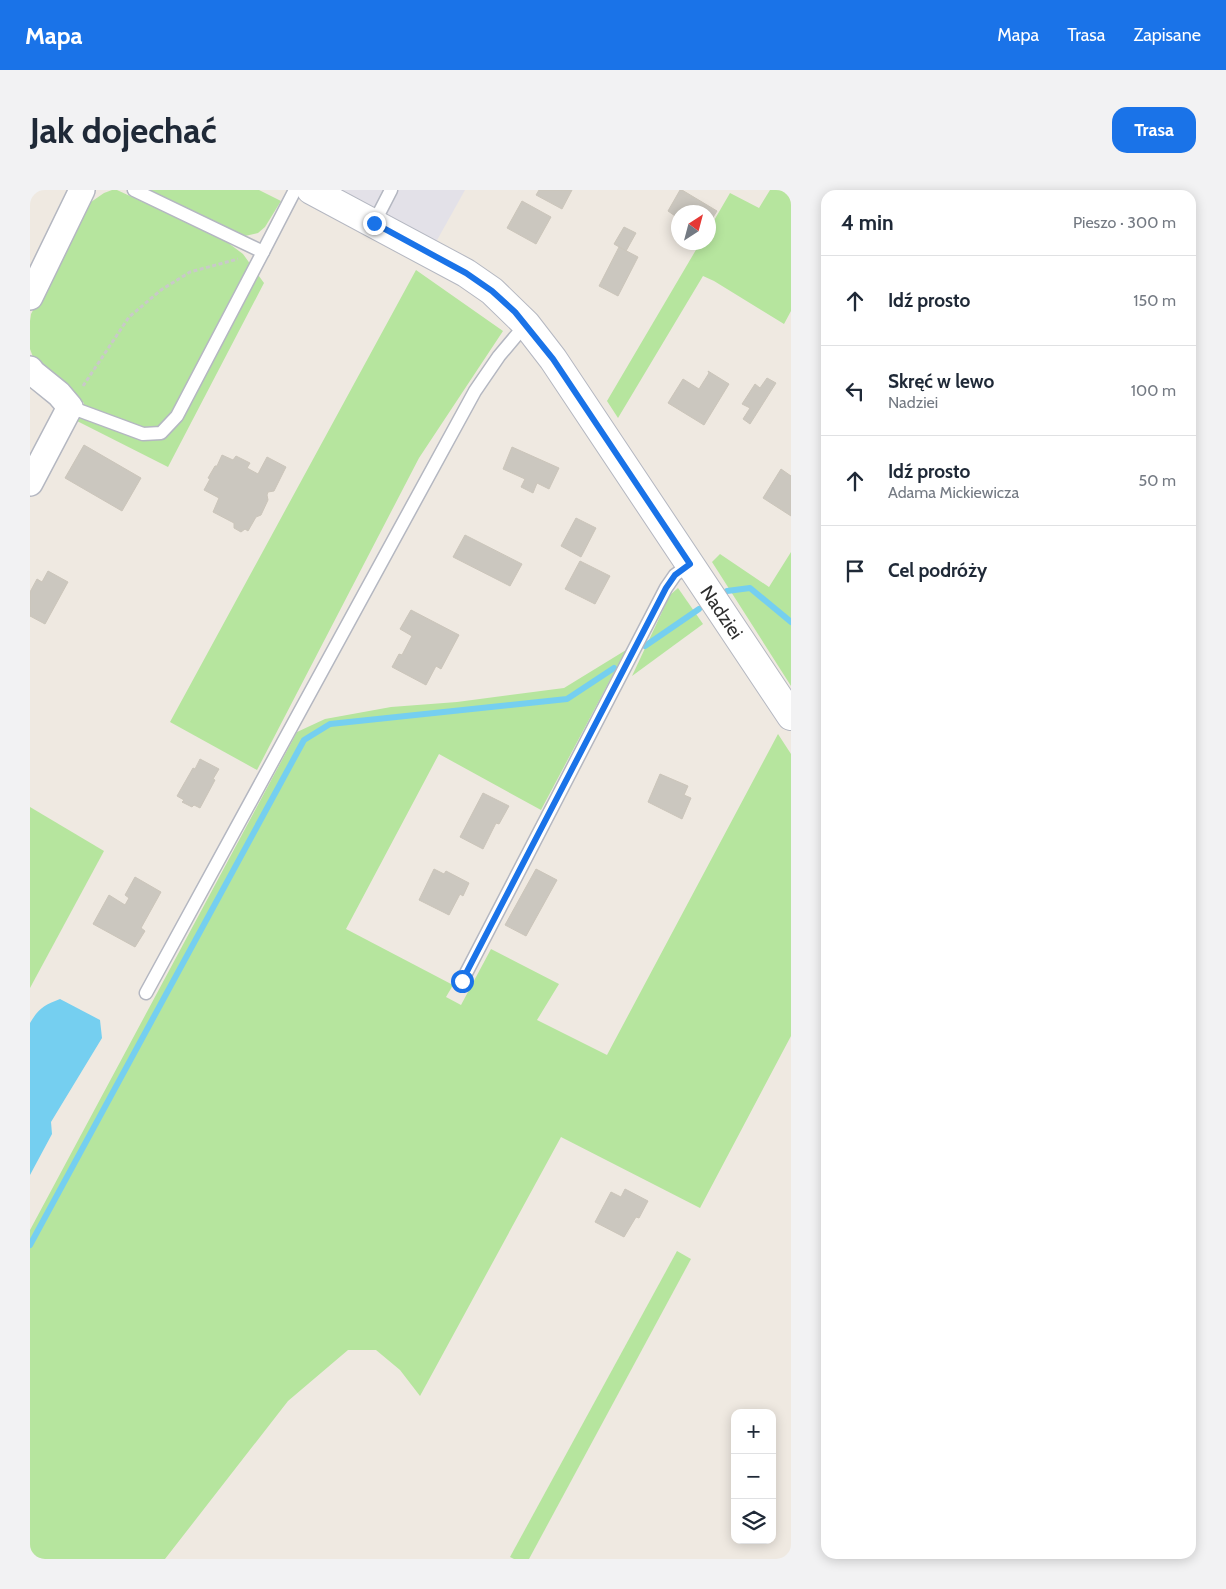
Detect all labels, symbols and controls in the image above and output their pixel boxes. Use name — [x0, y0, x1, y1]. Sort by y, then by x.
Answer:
text: Mapa — [25, 21, 82, 50]
text: Mapa — [997, 24, 1039, 46]
text: Trasa — [1067, 24, 1105, 46]
text: Zapisane — [1133, 24, 1201, 46]
button: Trasa — [1112, 107, 1196, 153]
text: Jak dojechać — [30, 109, 217, 152]
north arrow — [671, 205, 716, 250]
text: 4 min — [841, 210, 894, 235]
route end — [363, 212, 386, 235]
text: Pieszo · 300 m — [1073, 213, 1176, 232]
icon: ahead — [841, 287, 869, 315]
text: Idź prosto — [888, 289, 970, 312]
text: 150 m — [1133, 291, 1176, 310]
text: Skręć w lewo — [888, 370, 994, 393]
icon: left — [841, 377, 869, 405]
text: 100 m — [1131, 381, 1176, 400]
text: Nadziei — [888, 393, 938, 412]
text: Idź prosto — [888, 460, 970, 483]
icon: ahead — [841, 467, 869, 495]
text: 50 m — [1139, 471, 1176, 490]
text: Adama Mickiewicza — [888, 483, 1019, 502]
icon: arrive — [841, 557, 869, 585]
text: Cel podróży — [888, 559, 987, 582]
street label: Nadziei — [695, 581, 748, 643]
route start — [451, 970, 474, 993]
map controls — [731, 1409, 776, 1544]
button: + — [731, 1409, 776, 1454]
button: − — [731, 1454, 776, 1499]
button: layers — [731, 1499, 776, 1544]

